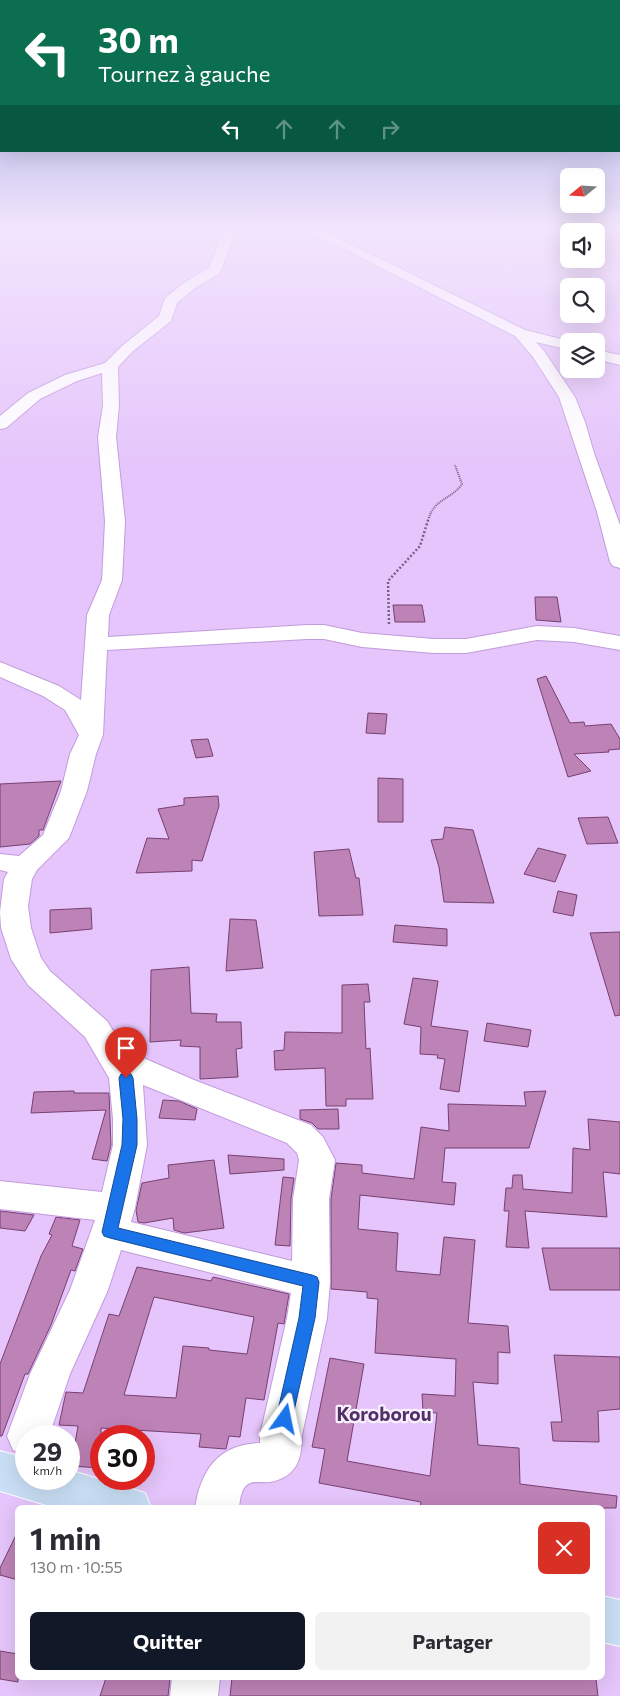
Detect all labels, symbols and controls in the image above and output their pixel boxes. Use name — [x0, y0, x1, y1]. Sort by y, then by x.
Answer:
text: 30 m — [98, 17, 179, 60]
icon: left — [15, 20, 80, 85]
text: Tournez à gauche — [98, 60, 270, 87]
icon: left — [217, 115, 245, 143]
icon: ahead — [270, 115, 298, 143]
icon: ahead — [323, 115, 351, 143]
icon: right — [376, 115, 404, 143]
north arrow — [560, 168, 605, 212]
map controls — [560, 168, 605, 378]
button: sound — [560, 223, 605, 268]
button: search — [560, 278, 605, 323]
button: layers — [560, 333, 605, 378]
pin — [105, 1027, 147, 1078]
icon: arrive — [112, 1034, 140, 1062]
position arrow — [258, 1392, 310, 1444]
district label: Koroborou — [336, 1402, 432, 1425]
speed limit sign: 30 — [90, 1425, 155, 1490]
text: 29 — [33, 1436, 62, 1466]
text: km/h — [33, 1463, 62, 1477]
text: 1 min — [30, 1519, 101, 1556]
button: close — [538, 1522, 590, 1574]
text: 130 m · 10:55 — [30, 1557, 123, 1576]
button: Quitter — [30, 1612, 305, 1670]
button: Partager — [315, 1612, 590, 1670]

